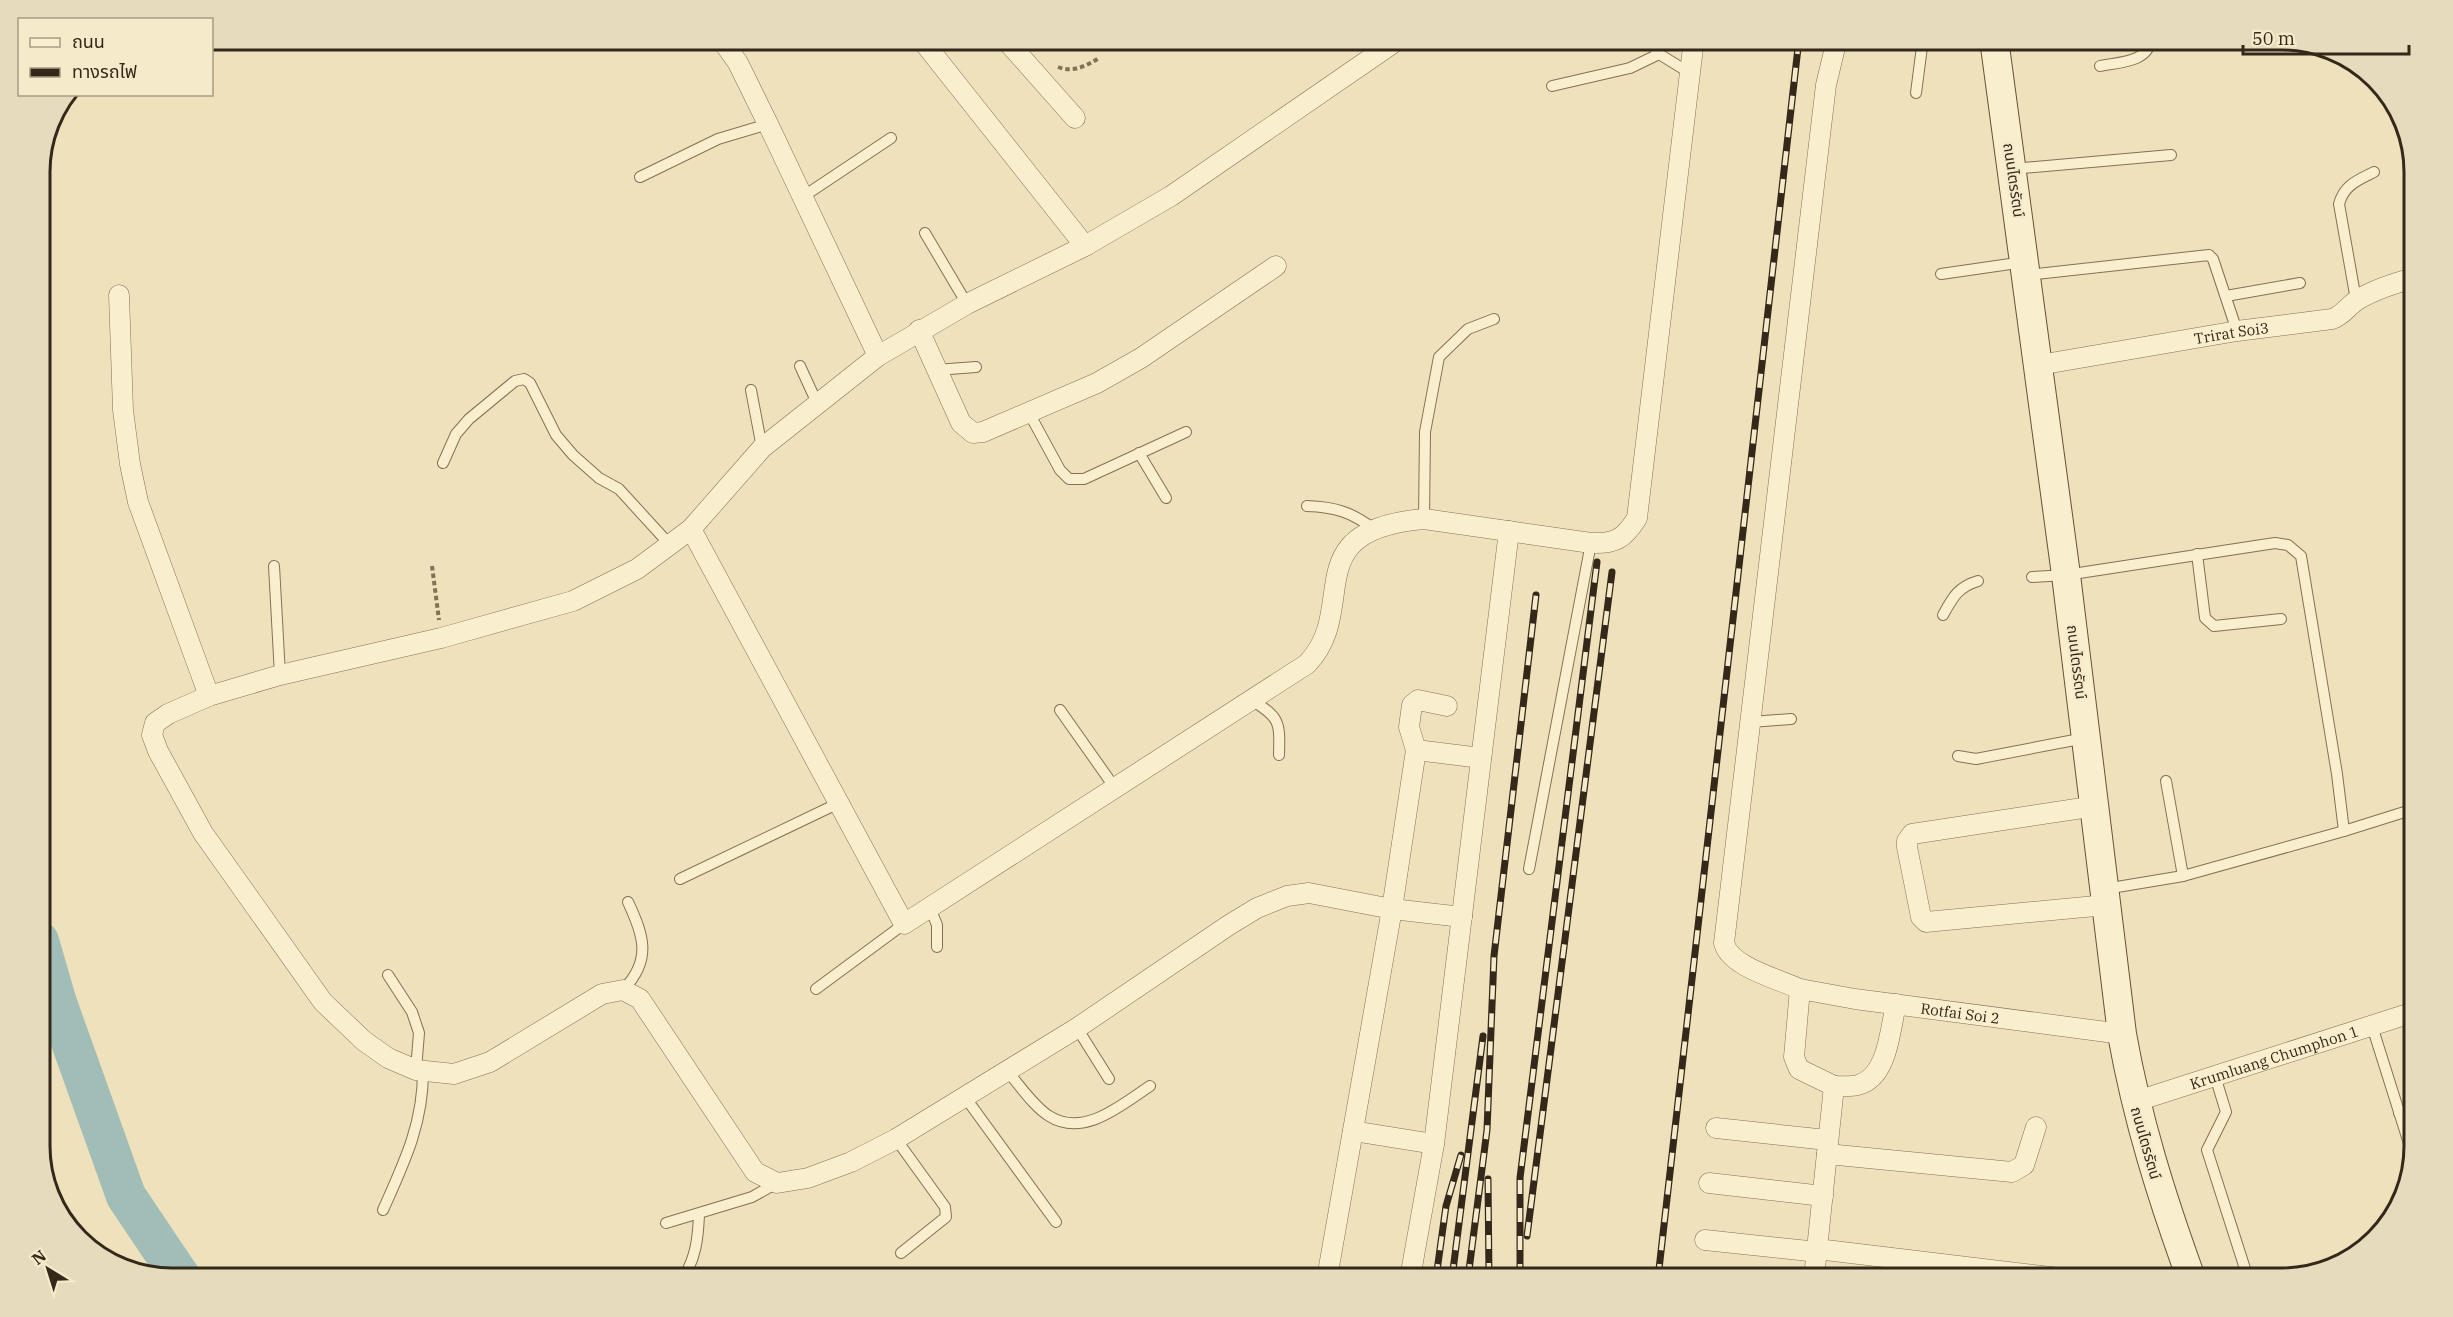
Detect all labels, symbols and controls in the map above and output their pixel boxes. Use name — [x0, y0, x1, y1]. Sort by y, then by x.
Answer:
legend — [18, 18, 213, 96]
scale bar — [2243, 18, 2410, 56]
text: 50 m — [2252, 27, 2295, 50]
text: ถนน — [72, 30, 105, 53]
text: ทางรถไฟ — [72, 60, 137, 83]
street label: ถนนไตรรัตน์ — [1999, 142, 2029, 218]
street label: Trirat Soi3 — [2192, 318, 2270, 348]
street label: ถนนไตรรัตน์ — [2063, 624, 2091, 700]
street label: Rotfai Soi 2 — [1919, 998, 2001, 1027]
street label: Krumluang Chumphon 1 — [2187, 1021, 2361, 1093]
street label: ถนนไตรรัตน์ — [2127, 1104, 2165, 1182]
north arrow — [18, 1239, 78, 1299]
text: N — [28, 1245, 50, 1269]

